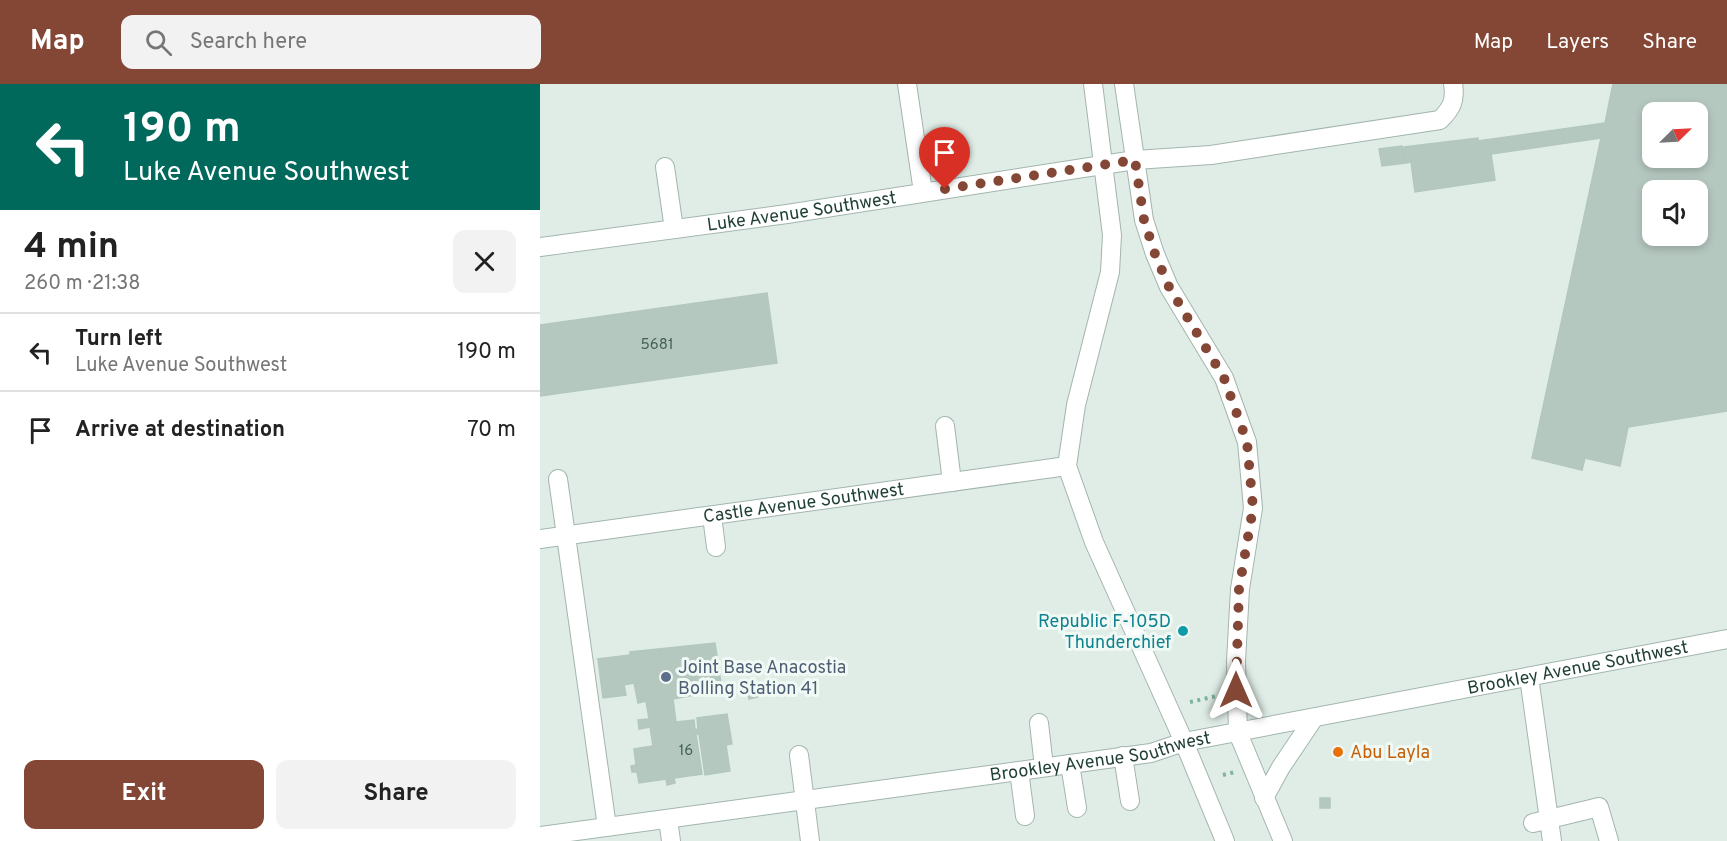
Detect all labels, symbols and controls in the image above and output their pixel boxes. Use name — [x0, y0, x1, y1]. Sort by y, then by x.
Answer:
search box — [121, 15, 541, 69]
text: Map — [30, 24, 85, 60]
icon: search — [142, 26, 175, 59]
text: Search here — [190, 29, 307, 56]
text: Map — [1474, 29, 1513, 56]
text: Layers — [1546, 29, 1609, 56]
text: Share — [1642, 29, 1697, 56]
north arrow — [1642, 102, 1708, 168]
map controls — [1642, 102, 1708, 246]
text: 190 m — [123, 104, 241, 157]
icon: left — [24, 108, 102, 186]
pin — [919, 127, 970, 189]
icon: arrive — [928, 136, 961, 169]
text: Luke Avenue Southwest — [123, 156, 410, 190]
button: sound — [1642, 180, 1708, 246]
street label: Luke Avenue Southwest — [706, 187, 898, 238]
text: 4 min — [24, 225, 119, 271]
button: close — [453, 230, 516, 293]
text: 260 m · 21:38 — [24, 271, 141, 297]
text: Turn left — [75, 326, 163, 353]
icon: left — [24, 336, 57, 369]
house number: 5681 — [641, 336, 674, 355]
text: 190 m — [457, 339, 516, 366]
text: Luke Avenue Southwest — [75, 353, 287, 379]
icon: arrive — [24, 414, 57, 447]
text: Arrive at destination — [75, 417, 285, 444]
text: 70 m — [467, 417, 516, 444]
street label: Castle Avenue Southwest — [702, 479, 906, 529]
place label: Republic F-105D Thunderchief — [1038, 611, 1171, 655]
marker: Republic F-105D Thunderchief — [1176, 624, 1190, 638]
street label: Brookley Avenue Southwest — [1466, 637, 1690, 701]
place label: Joint Base Anacostia Bolling Station 41 — [678, 657, 846, 701]
position arrow — [1204, 658, 1268, 722]
marker: Joint Base Anacostia Bolling Station 41 — [659, 670, 673, 684]
street label: Brookley Avenue Southwest — [988, 727, 1213, 788]
house number: 16 — [679, 742, 693, 761]
place label: Abu Layla — [1350, 742, 1430, 765]
marker: Abu Layla — [1331, 745, 1345, 759]
button: Exit — [24, 760, 264, 829]
button: Share — [276, 760, 516, 829]

